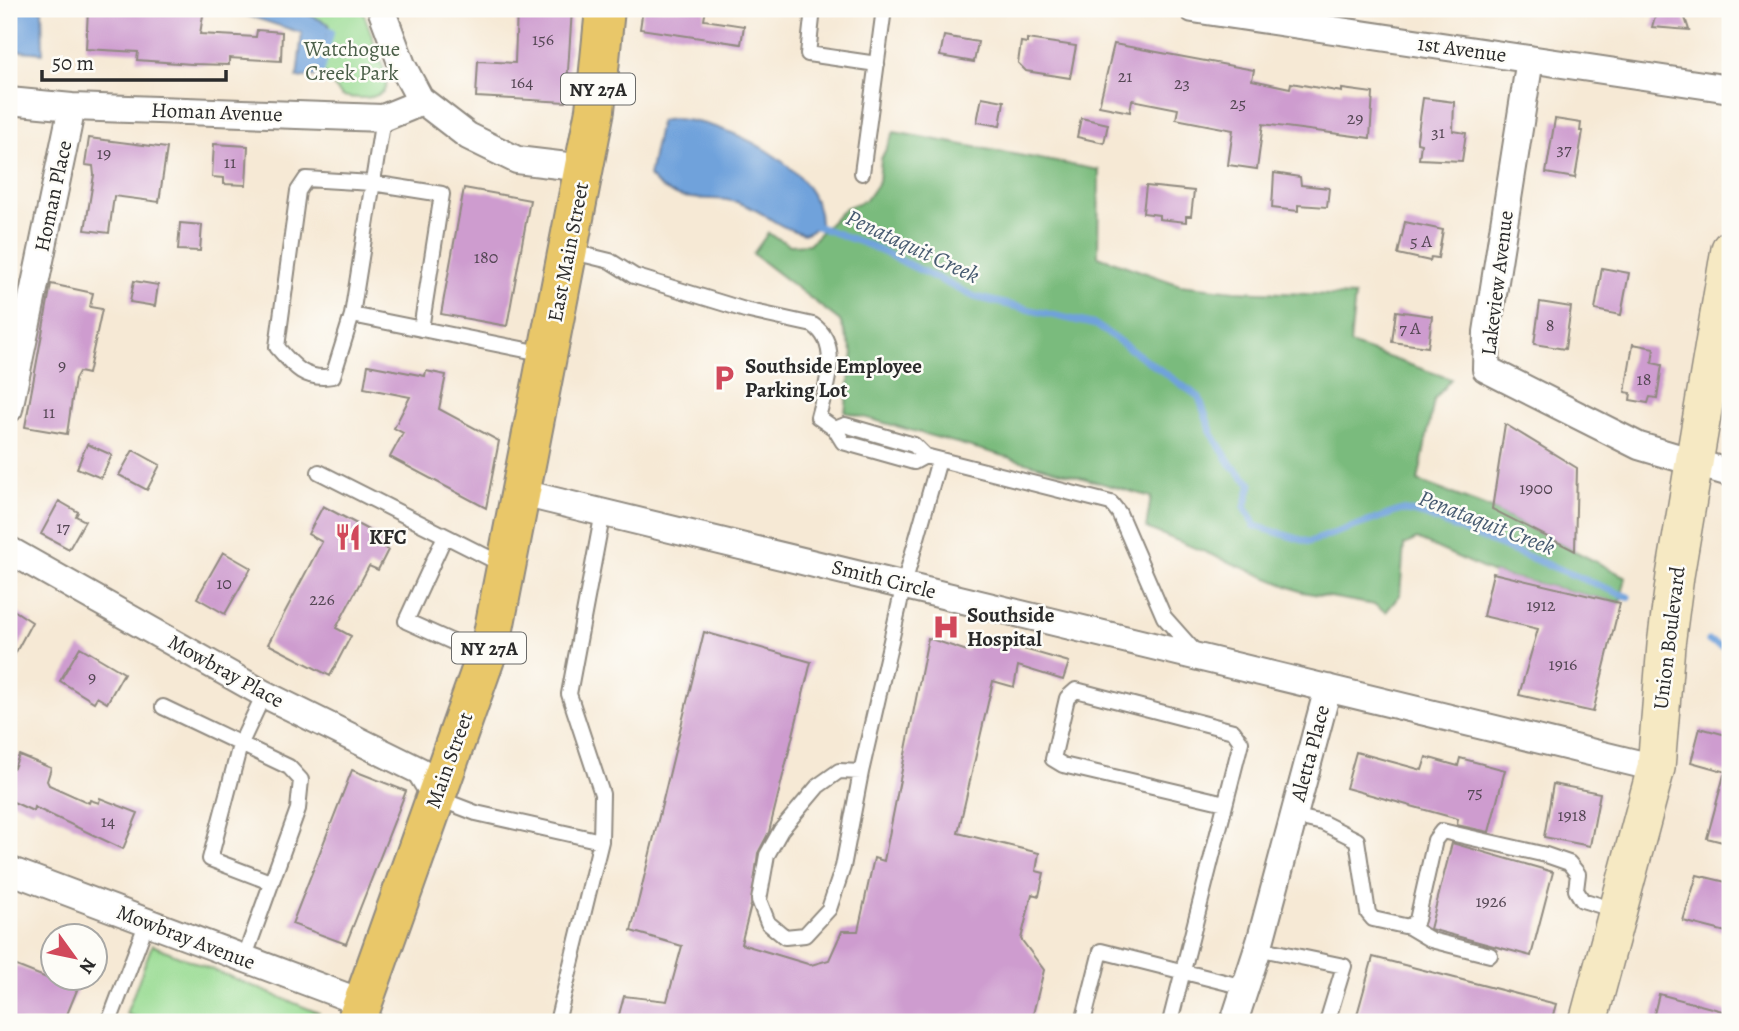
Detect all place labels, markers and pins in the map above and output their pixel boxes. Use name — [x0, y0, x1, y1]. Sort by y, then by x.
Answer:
place label: Southside Employee Parking Lot — [745, 352, 922, 404]
parking icon: Southside Employee Parking Lot — [709, 363, 739, 393]
restaurant icon: KFC — [333, 522, 363, 552]
place label: KFC — [369, 523, 407, 551]
place label: Southside Hospital — [967, 601, 1055, 653]
hospital icon: Southside Hospital — [931, 612, 961, 642]

